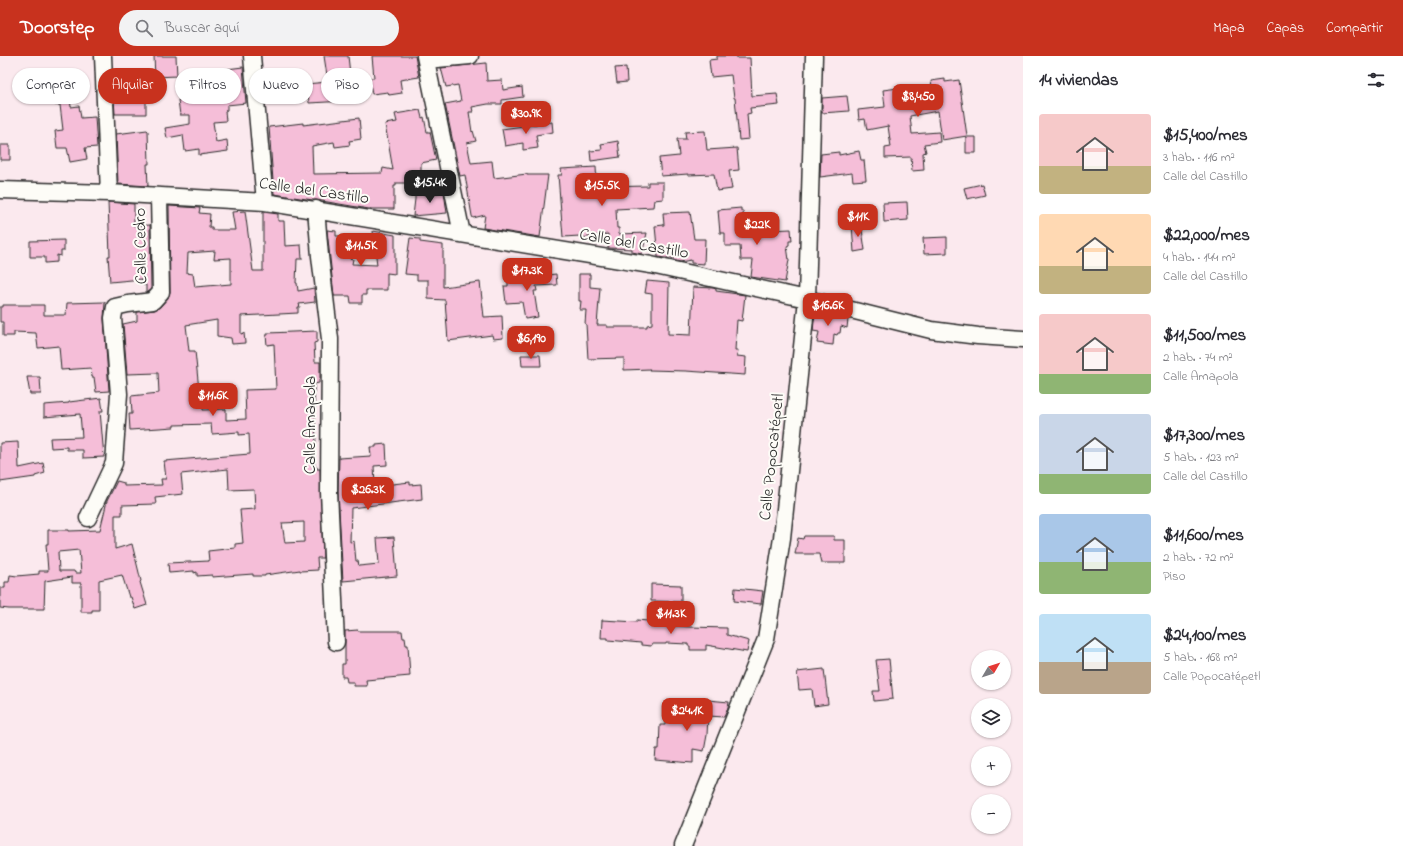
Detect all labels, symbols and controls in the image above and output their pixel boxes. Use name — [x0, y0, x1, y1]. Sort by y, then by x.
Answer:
search box — [119, 10, 399, 46]
text: Doorstep — [20, 15, 95, 42]
icon: search — [133, 17, 155, 39]
text: Buscar aquí — [165, 17, 240, 39]
text: Mapa — [1213, 18, 1245, 39]
text: Capas — [1267, 18, 1304, 39]
text: Compartir — [1326, 18, 1383, 39]
chip: Comprar — [12, 68, 90, 104]
chip: Alquilar — [98, 68, 167, 104]
chip: Filtros — [175, 68, 241, 104]
chip: Nuevo — [249, 68, 313, 104]
chip: Piso — [321, 68, 373, 104]
text: 14 viviendas — [1039, 68, 1118, 93]
icon: filters — [1365, 69, 1387, 91]
pin: $8,450 — [885, 84, 951, 118]
text: $8,450 — [901, 87, 935, 106]
pin: $30.9K — [493, 101, 559, 135]
text: $30.9K — [510, 104, 542, 123]
text: $15,400/mes — [1163, 123, 1248, 148]
icon: home — [1071, 130, 1119, 178]
text: 3 hab. · 116 m² — [1163, 148, 1235, 167]
text: Calle del Castillo — [1163, 167, 1248, 186]
pin: $15.4K — [397, 170, 463, 204]
street label: Calle del Castillo — [257, 171, 371, 211]
text: $15.4K — [413, 173, 447, 192]
pin: $15.5K — [569, 173, 635, 207]
text: $15.5K — [584, 176, 620, 195]
pin: $11K — [834, 204, 882, 238]
street label: Calle Cedro — [128, 207, 154, 285]
text: $11K — [847, 207, 869, 226]
pin: $22K — [733, 212, 781, 246]
text: $22K — [743, 215, 771, 234]
street label: Calle del Castillo — [577, 222, 691, 266]
text: $22,000/mes — [1163, 223, 1250, 248]
icon: home — [1071, 230, 1119, 278]
pin: $11.5K — [328, 233, 394, 267]
text: $11.5K — [345, 236, 377, 255]
text: 4 hab. · 144 m² — [1163, 248, 1236, 267]
pin: $17.3K — [494, 258, 560, 292]
text: $17.3K — [511, 261, 543, 280]
text: Calle del Castillo — [1163, 267, 1248, 286]
pin: $16.6K — [795, 293, 861, 327]
text: $16.6K — [812, 296, 844, 315]
text: $11,500/mes — [1163, 323, 1246, 348]
pin: $6,190 — [498, 326, 564, 360]
text: $6,190 — [516, 329, 546, 348]
icon: home — [1071, 330, 1119, 378]
text: 2 hab. · 74 m² — [1163, 348, 1233, 367]
text: Calle Amapola — [1163, 367, 1238, 386]
street label: Calle Amapola — [298, 376, 323, 474]
pin: $11.6K — [180, 383, 246, 417]
text: $11.6K — [198, 386, 228, 405]
street label: Calle Popocatépetl — [753, 392, 791, 522]
text: $17,300/mes — [1163, 423, 1245, 448]
icon: home — [1071, 430, 1119, 478]
text: 5 hab. · 123 m² — [1163, 448, 1239, 467]
text: Calle del Castillo — [1163, 467, 1248, 486]
pin: $26.3K — [335, 477, 401, 511]
text: $26.3K — [351, 480, 385, 499]
text: $11,600/mes — [1163, 523, 1244, 548]
icon: home — [1071, 530, 1119, 578]
text: 2 hab. · 72 m² — [1163, 548, 1234, 567]
text: Piso — [1163, 567, 1185, 586]
pin: $11.3K — [638, 601, 704, 635]
text: $11.3K — [656, 604, 686, 623]
text: $24,100/mes — [1163, 623, 1247, 648]
icon: home — [1071, 630, 1119, 678]
text: 5 hab. · 168 m² — [1163, 648, 1238, 667]
north arrow — [971, 650, 1011, 690]
map controls — [971, 650, 1011, 834]
text: Calle Popocatépetl — [1163, 667, 1260, 686]
pin: $24.1K — [654, 698, 720, 732]
button: layers — [971, 698, 1011, 738]
text: $24.1K — [671, 701, 703, 720]
button: + — [971, 746, 1011, 786]
button: − — [971, 794, 1011, 834]

